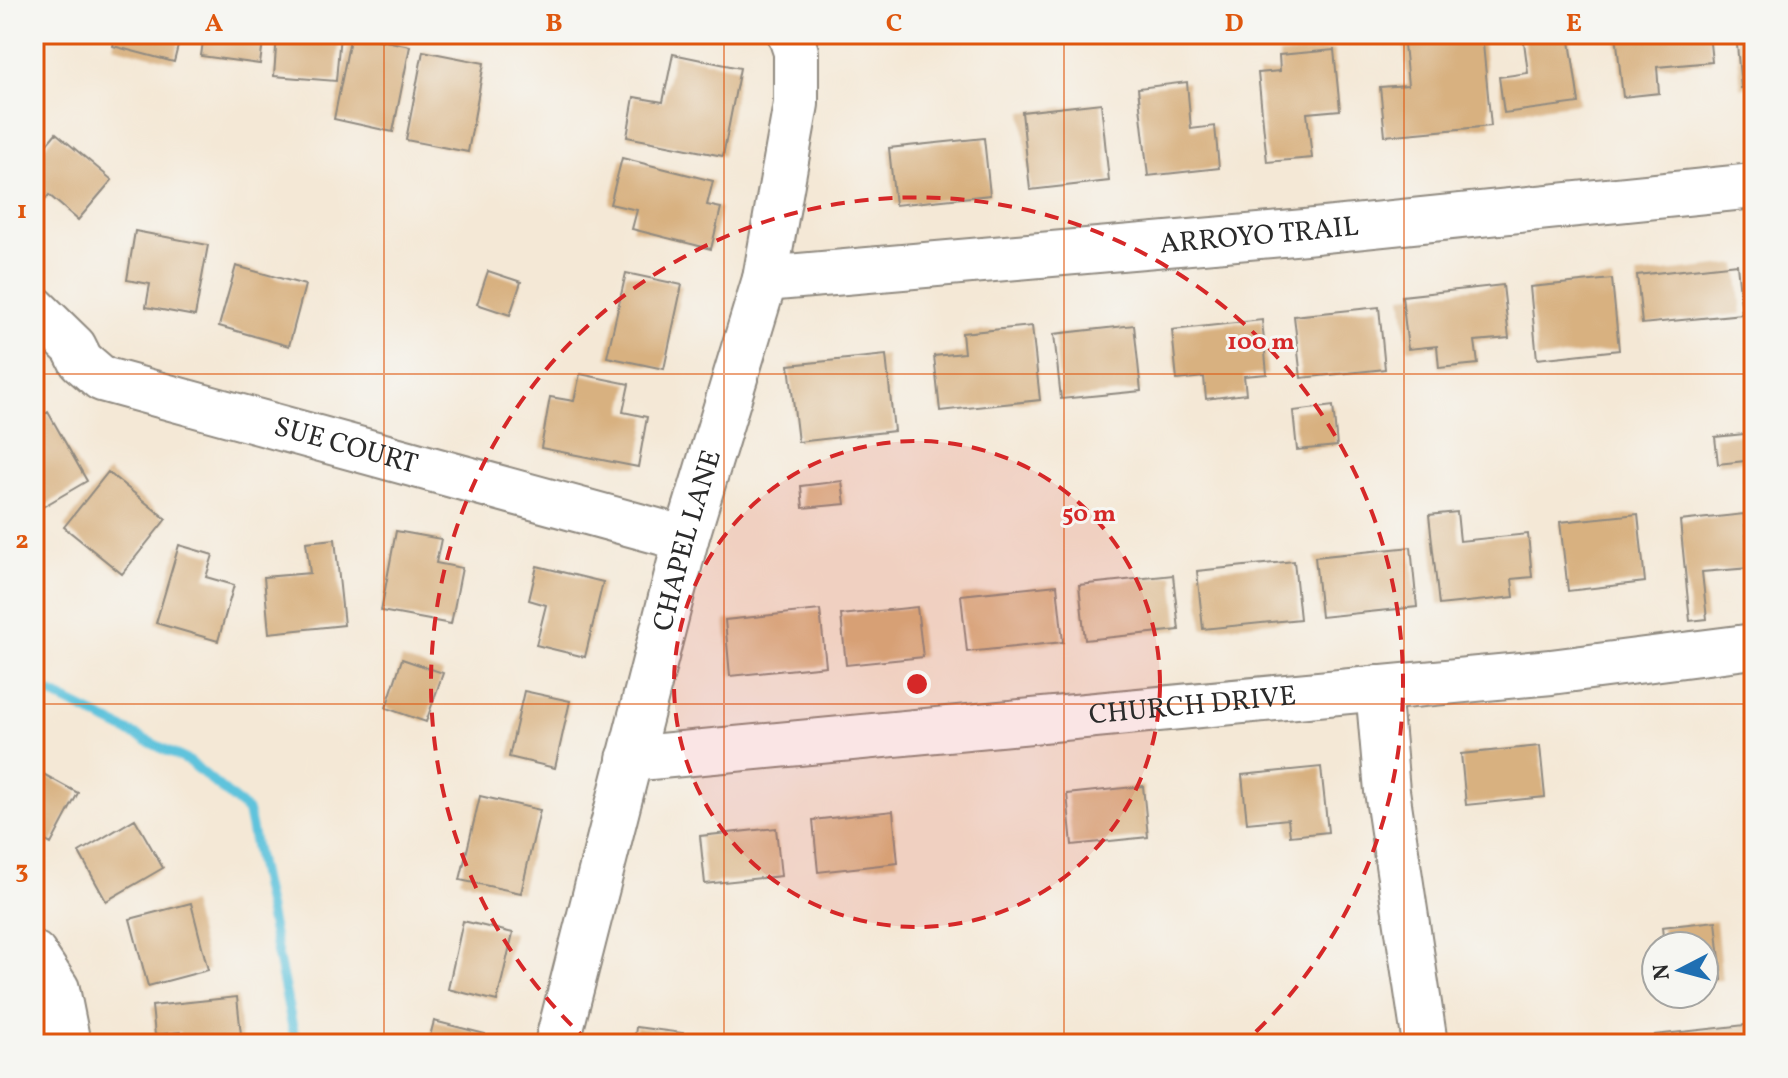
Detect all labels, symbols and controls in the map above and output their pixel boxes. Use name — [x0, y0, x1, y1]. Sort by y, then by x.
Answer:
text: A — [205, 6, 224, 42]
text: B — [545, 6, 563, 42]
text: C — [886, 6, 902, 42]
text: D — [1224, 6, 1244, 42]
text: E — [1566, 6, 1582, 42]
text: 1 — [17, 193, 27, 229]
street label: ARROYO TRAIL — [1158, 207, 1361, 264]
text: 100 m — [1227, 326, 1295, 360]
street label: SUE COURT — [270, 408, 422, 484]
street label: CHAPEL LANE — [644, 445, 731, 635]
text: 50 m — [1062, 498, 1116, 532]
text: 2 — [15, 523, 29, 559]
centre of rings — [903, 670, 931, 698]
street label: CHURCH DRIVE — [1087, 677, 1298, 735]
text: 3 — [15, 853, 29, 889]
north arrow — [1640, 930, 1720, 1010]
text: N — [1646, 962, 1679, 981]

